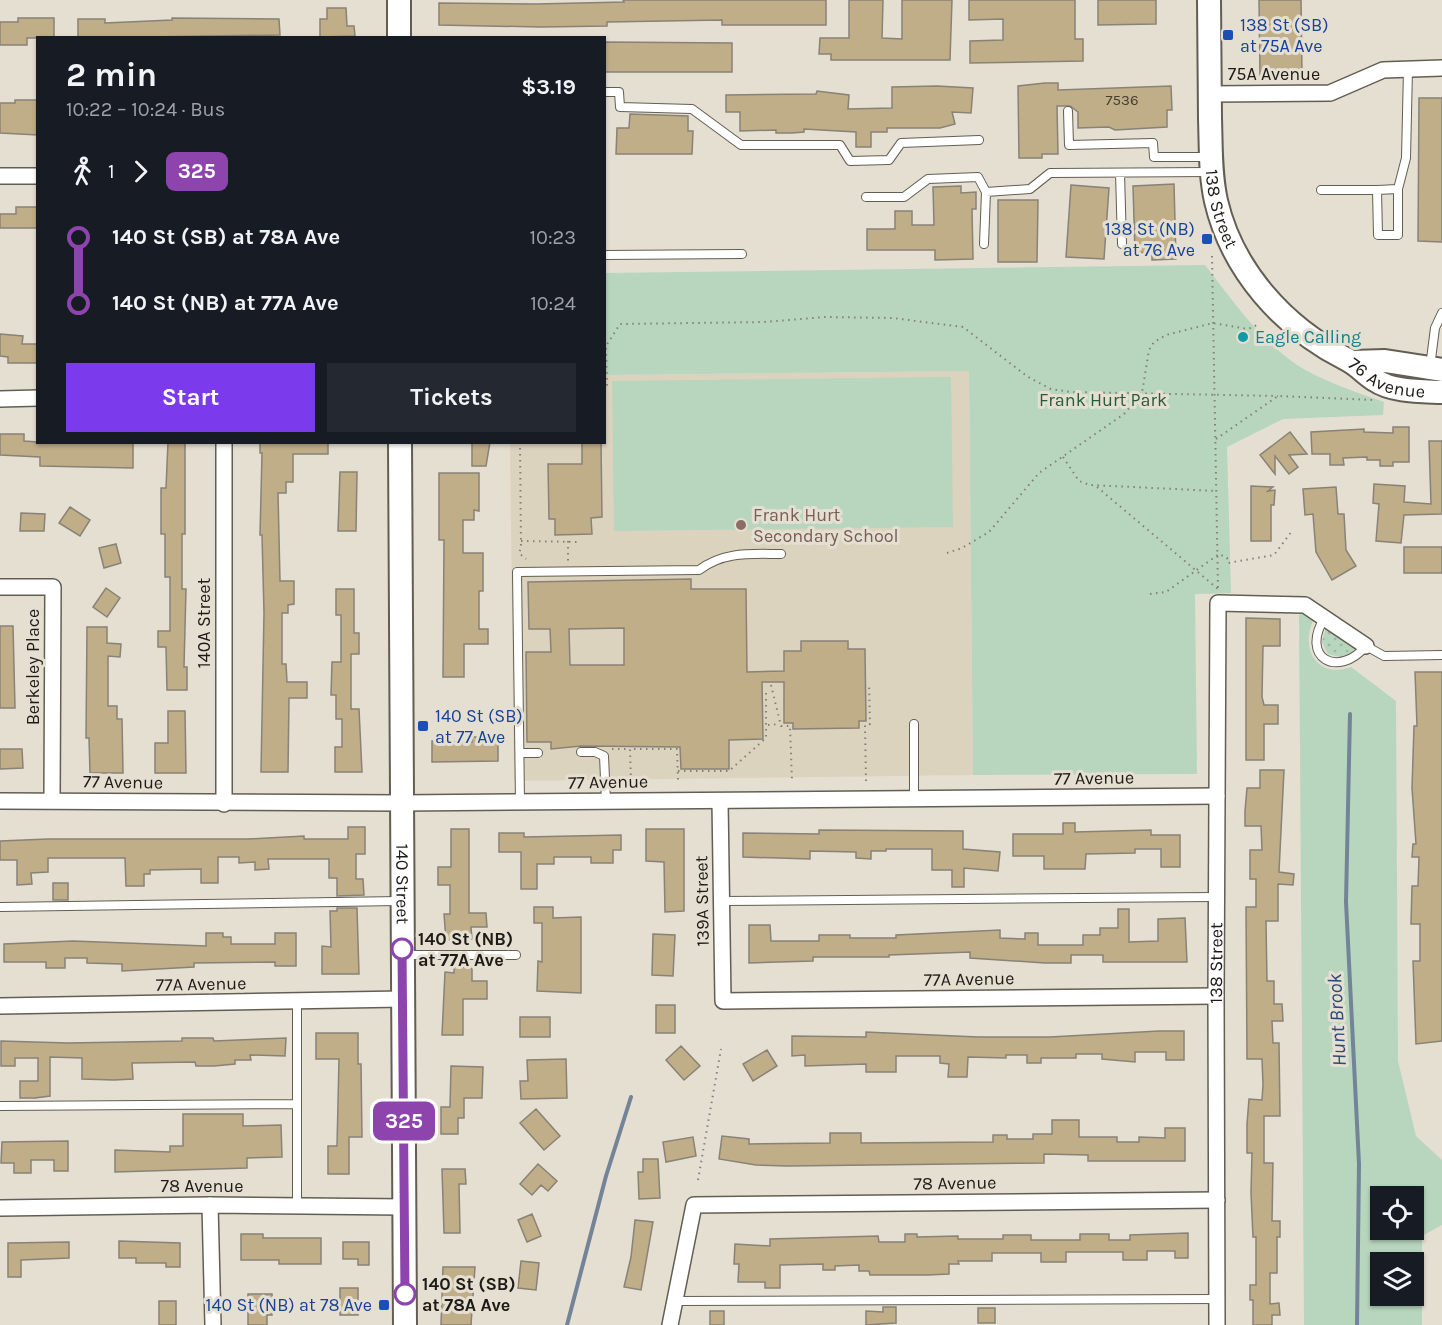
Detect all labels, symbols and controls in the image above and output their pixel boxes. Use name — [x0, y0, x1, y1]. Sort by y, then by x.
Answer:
place label: 138 St (SB) at 75A Ave — [1240, 14, 1329, 57]
marker: 138 St (SB) at 75A Ave — [1221, 28, 1235, 42]
text: 2 min — [66, 56, 157, 94]
street label: 75A Avenue — [1228, 63, 1320, 85]
text: $3.19 — [521, 74, 576, 100]
house number: 7536 — [1106, 91, 1138, 109]
text: 10:22 – 10:24 · Bus — [66, 98, 225, 121]
icon: walk — [66, 155, 99, 188]
icon: forward — [124, 155, 157, 188]
text: 325 — [178, 159, 216, 183]
text: 1 — [108, 160, 115, 183]
street label: 138 Street — [1201, 168, 1243, 252]
place label: 138 St (NB) at 76 Ave — [1105, 218, 1195, 261]
text: 140 St (SB) at 78A Ave — [112, 224, 340, 250]
text: 10:23 — [530, 226, 576, 249]
marker: 138 St (NB) at 76 Ave — [1200, 232, 1214, 246]
text: 140 St (NB) at 77A Ave — [112, 290, 339, 316]
text: 10:24 — [530, 292, 576, 315]
place label: Eagle Calling — [1255, 326, 1361, 348]
marker: Eagle Calling — [1236, 330, 1250, 344]
street label: 76 Avenue — [1344, 353, 1426, 402]
button: Start — [66, 363, 315, 432]
button: Tickets — [327, 363, 576, 432]
park label: Frank Hurt Park — [1039, 389, 1167, 411]
place label: Frank Hurt Secondary School — [753, 504, 899, 547]
marker: Frank Hurt Secondary School — [734, 518, 748, 532]
street label: 140A Street — [193, 577, 215, 668]
street label: Berkeley Place — [22, 609, 44, 725]
place label: 140 St (SB) at 77 Ave — [435, 705, 523, 748]
marker: 140 St (SB) at 77 Ave — [416, 719, 430, 733]
street label: 77 Avenue — [1054, 766, 1134, 790]
street label: 77 Avenue — [83, 770, 163, 794]
street label: 77 Avenue — [568, 770, 648, 794]
street label: 140 Street — [391, 844, 414, 924]
street label: 139A Street — [690, 855, 714, 947]
street label: 138 Street — [1205, 922, 1227, 1004]
place label: 140 St (NB) at 77A Ave — [418, 928, 513, 971]
marker: 140 St (NB) at 77A Ave — [391, 938, 413, 960]
street label: 77A Avenue — [923, 967, 1015, 991]
street label: 77A Avenue — [155, 972, 247, 996]
water label: Hunt Brook — [1323, 972, 1351, 1067]
line badge: 325 — [370, 1102, 438, 1140]
text: 325 — [385, 1109, 423, 1133]
street label: 78 Avenue — [913, 1171, 997, 1195]
street label: 78 Avenue — [160, 1175, 244, 1197]
map controls — [1370, 1186, 1424, 1306]
button: locate — [1370, 1186, 1424, 1240]
button: layers — [1370, 1252, 1424, 1306]
place label: 140 St (SB) at 78A Ave — [422, 1273, 516, 1316]
marker: 140 St (SB) at 78A Ave — [394, 1283, 416, 1305]
place label: 140 St (NB) at 78 Ave — [206, 1294, 372, 1316]
marker: 140 St (NB) at 78 Ave — [377, 1298, 391, 1312]

